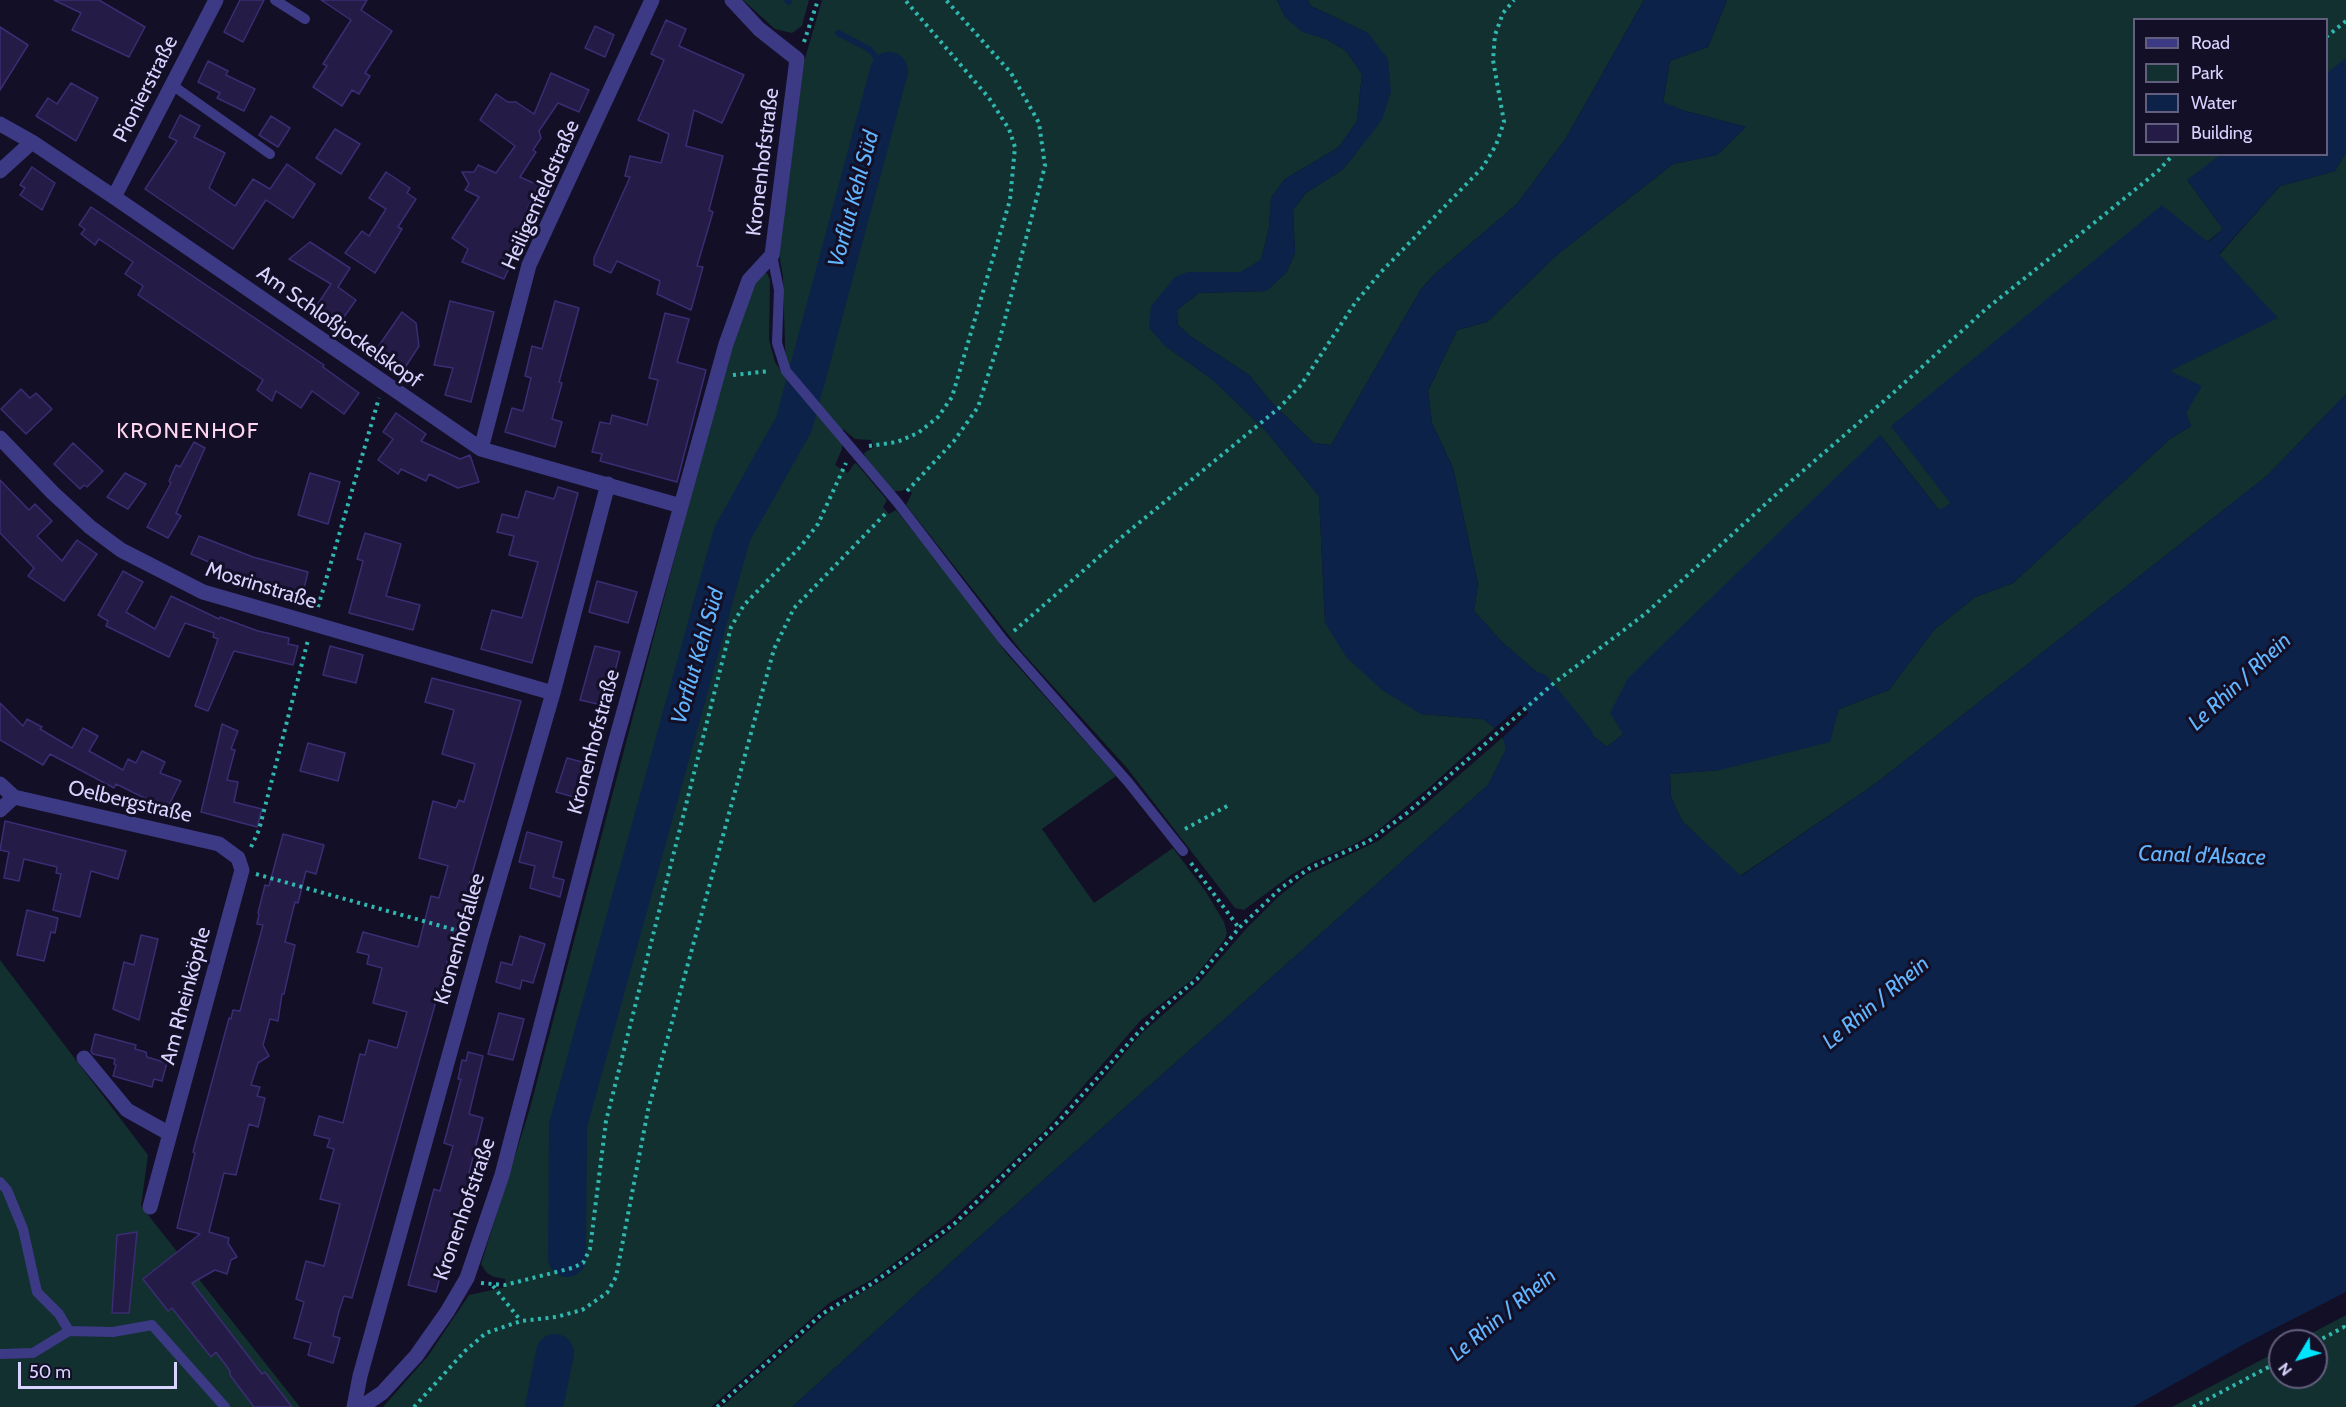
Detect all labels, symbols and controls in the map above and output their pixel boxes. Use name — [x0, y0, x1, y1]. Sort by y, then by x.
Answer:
legend — [2133, 18, 2328, 156]
street label: Pionierstraße — [108, 31, 184, 147]
text: Road — [2191, 32, 2230, 54]
text: Park — [2191, 62, 2223, 84]
street label: Kronenhofstraße — [741, 87, 785, 237]
text: Water — [2191, 92, 2237, 114]
street label: Heiligenfeldstraße — [497, 116, 585, 274]
text: Building — [2191, 122, 2252, 144]
water label: Vorflut Kehl Süd — [823, 128, 885, 270]
street label: Am Schloßjockelskopf — [252, 261, 426, 393]
district label: KRONENHOF — [116, 419, 260, 445]
street label: Mosrinstraße — [202, 557, 320, 615]
water label: Vorflut Kehl Süd — [666, 585, 730, 727]
water label: Le Rhin / Rhein — [2183, 628, 2297, 736]
street label: Kronenhofstraße — [563, 667, 625, 817]
street label: Oelbergstraße — [66, 776, 194, 828]
water label: Canal d'Alsace — [2138, 841, 2266, 871]
street label: Kronenhofallee — [429, 871, 491, 1007]
street label: Am Rheinköpfle — [156, 924, 216, 1068]
water label: Le Rhin / Rhein — [1817, 951, 1935, 1055]
street label: Kronenhofstraße — [429, 1134, 501, 1284]
water label: Le Rhin / Rhein — [1444, 1263, 1562, 1367]
north arrow — [2268, 1329, 2328, 1389]
scale bar — [21, 1350, 180, 1388]
text: N — [2274, 1359, 2296, 1379]
text: 50 m — [29, 1361, 71, 1383]

